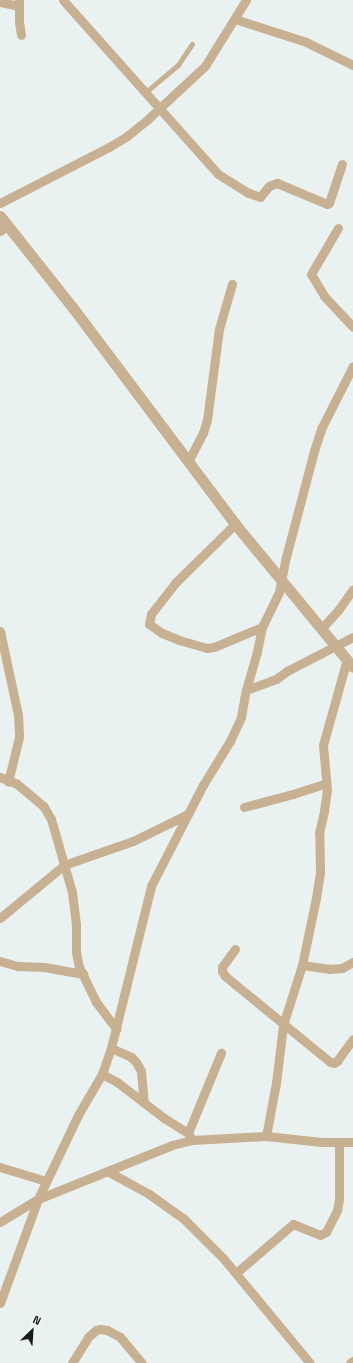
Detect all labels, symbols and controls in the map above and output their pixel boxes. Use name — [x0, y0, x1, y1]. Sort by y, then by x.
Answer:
north arrow — [12, 1311, 52, 1351]
text: N — [31, 1312, 43, 1328]

